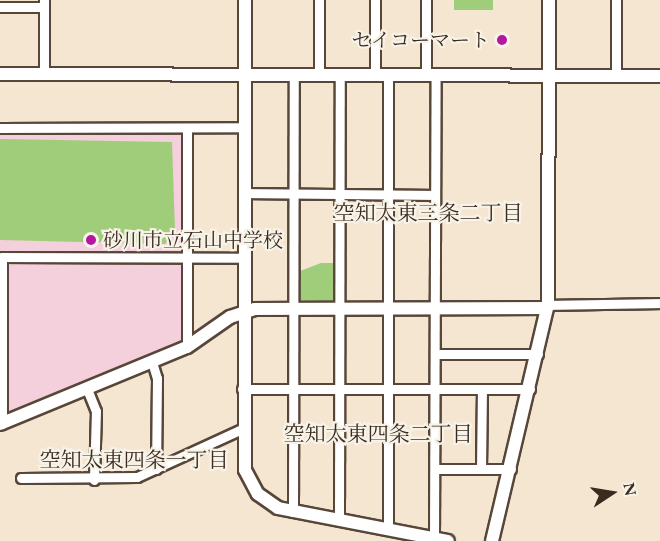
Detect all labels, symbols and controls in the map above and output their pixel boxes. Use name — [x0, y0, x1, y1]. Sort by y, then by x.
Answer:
place label: セイコーマート — [350, 28, 490, 52]
marker: セイコーマート — [495, 33, 509, 47]
district label: 空知太東三条二丁目 — [334, 200, 522, 226]
place label: 砂川市立石山中学校 — [103, 228, 283, 252]
marker: 砂川市立石山中学校 — [84, 233, 98, 247]
district label: 空知太東四条二丁目 — [284, 421, 472, 447]
district label: 空知太東四条一丁目 — [40, 447, 228, 473]
north arrow — [582, 463, 642, 523]
text: N — [618, 481, 642, 498]

